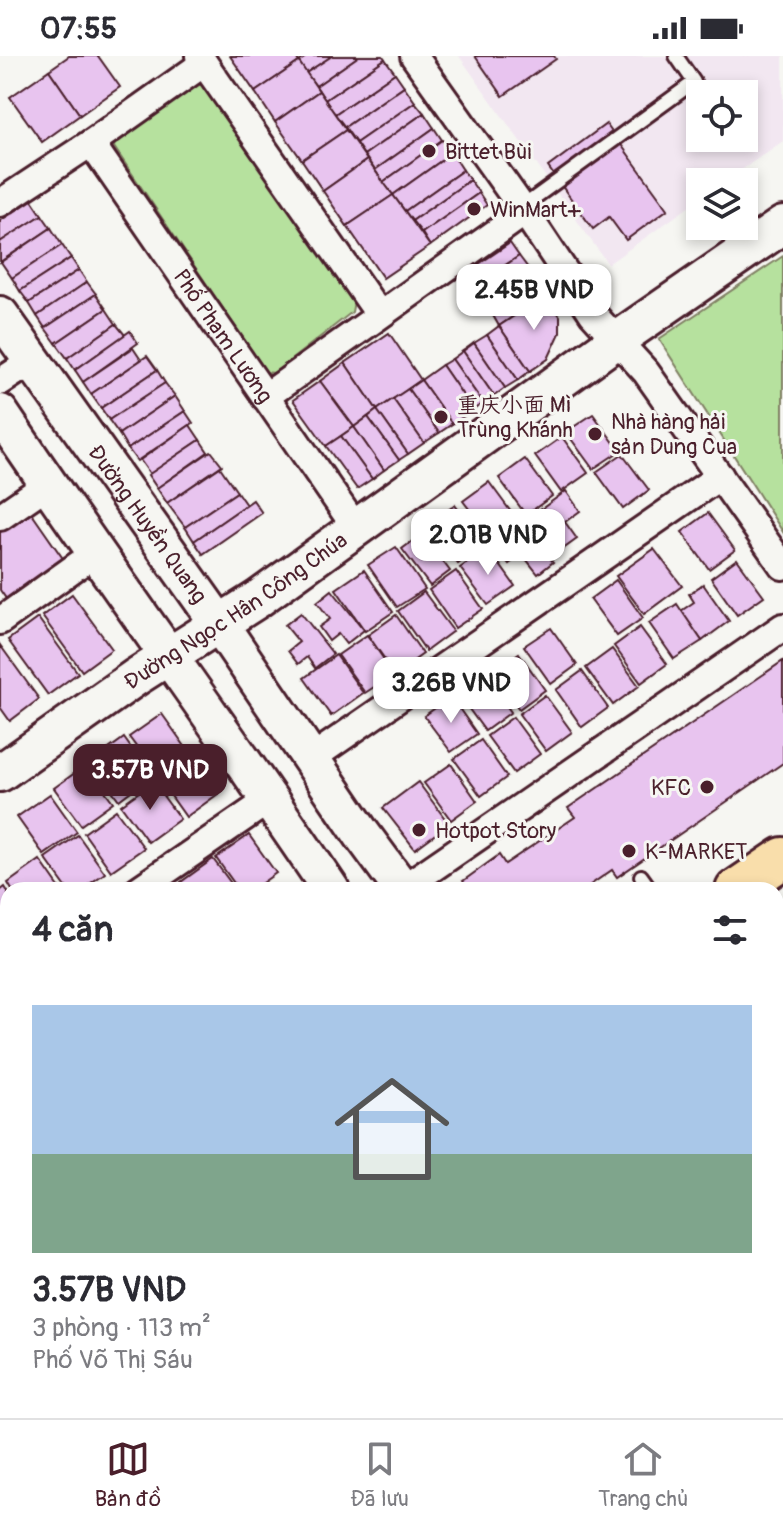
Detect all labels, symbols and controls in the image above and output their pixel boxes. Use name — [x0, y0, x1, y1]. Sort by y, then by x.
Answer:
text: 07:55 — [40, 10, 117, 47]
map controls — [686, 80, 758, 240]
button: locate — [686, 80, 758, 152]
place label: Bittet Bùi — [445, 138, 531, 166]
marker: Bittet Bùi — [420, 142, 438, 160]
button: layers — [686, 168, 758, 240]
place label: WinMart+ — [490, 196, 582, 224]
marker: WinMart+ — [465, 200, 483, 218]
street label: Phố Phạm Lương — [167, 264, 279, 409]
pin: 2.45B VND — [442, 264, 626, 332]
text: 2.45B VND — [474, 274, 594, 306]
place label: 重庆小面 Mì Trùng Khánh — [457, 391, 573, 444]
marker: 重庆小面 Mì Trùng Khánh — [432, 408, 450, 426]
place label: Nhà hàng hải sản Dung Cua — [611, 408, 737, 461]
marker: Nhà hàng hải sản Dung Cua — [586, 425, 604, 443]
street label: Đường Huyền Quang — [82, 440, 213, 609]
pin: 2.01B VND — [396, 509, 580, 577]
text: 2.01B VND — [429, 519, 547, 551]
street label: Đường Ngọc Hân Công Chúa — [119, 526, 353, 696]
pin: 3.26B VND — [359, 657, 543, 725]
text: 3.26B VND — [391, 667, 511, 699]
pin: 3.57B VND — [58, 744, 242, 812]
text: 3.57B VND — [91, 754, 209, 786]
place label: KFC — [651, 774, 691, 802]
marker: KFC — [698, 778, 716, 796]
place label: Hotpot Story — [435, 817, 556, 845]
marker: Hotpot Story — [410, 821, 428, 839]
place label: K-MARKET — [645, 838, 747, 866]
marker: K-MARKET — [620, 842, 638, 860]
icon: filters — [708, 908, 752, 952]
text: 4 căn — [32, 909, 113, 952]
icon: home — [320, 1057, 464, 1201]
text: 3.57B VND — [32, 1269, 186, 1312]
text: 3 phòng · 113 m² — [32, 1312, 211, 1344]
text: Phố Võ Thị Sáu — [32, 1344, 193, 1376]
tab: Bản đồ — [95, 1437, 161, 1513]
tab: Đã lưu — [350, 1437, 409, 1513]
tab: Trang chủ — [598, 1437, 688, 1513]

